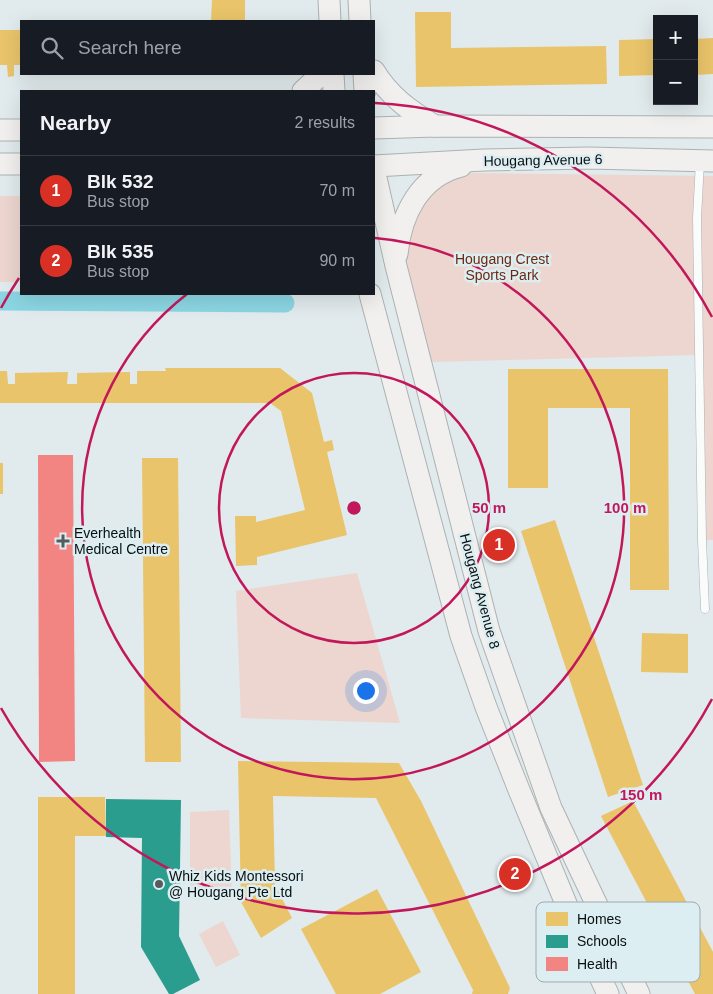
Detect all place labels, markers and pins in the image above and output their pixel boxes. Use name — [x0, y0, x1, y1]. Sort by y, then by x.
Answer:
centre of rings — [345, 499, 363, 517]
place label: Everhealth Medical Centre — [74, 525, 168, 557]
pin: 1 — [483, 526, 515, 564]
marker: Everhealth Medical Centre — [56, 534, 70, 548]
pin: 2 — [499, 855, 531, 893]
place label: Whiz Kids Montessori @ Hougang Pte Ltd — [169, 868, 304, 900]
marker: Whiz Kids Montessori @ Hougang Pte Ltd — [153, 878, 165, 890]

